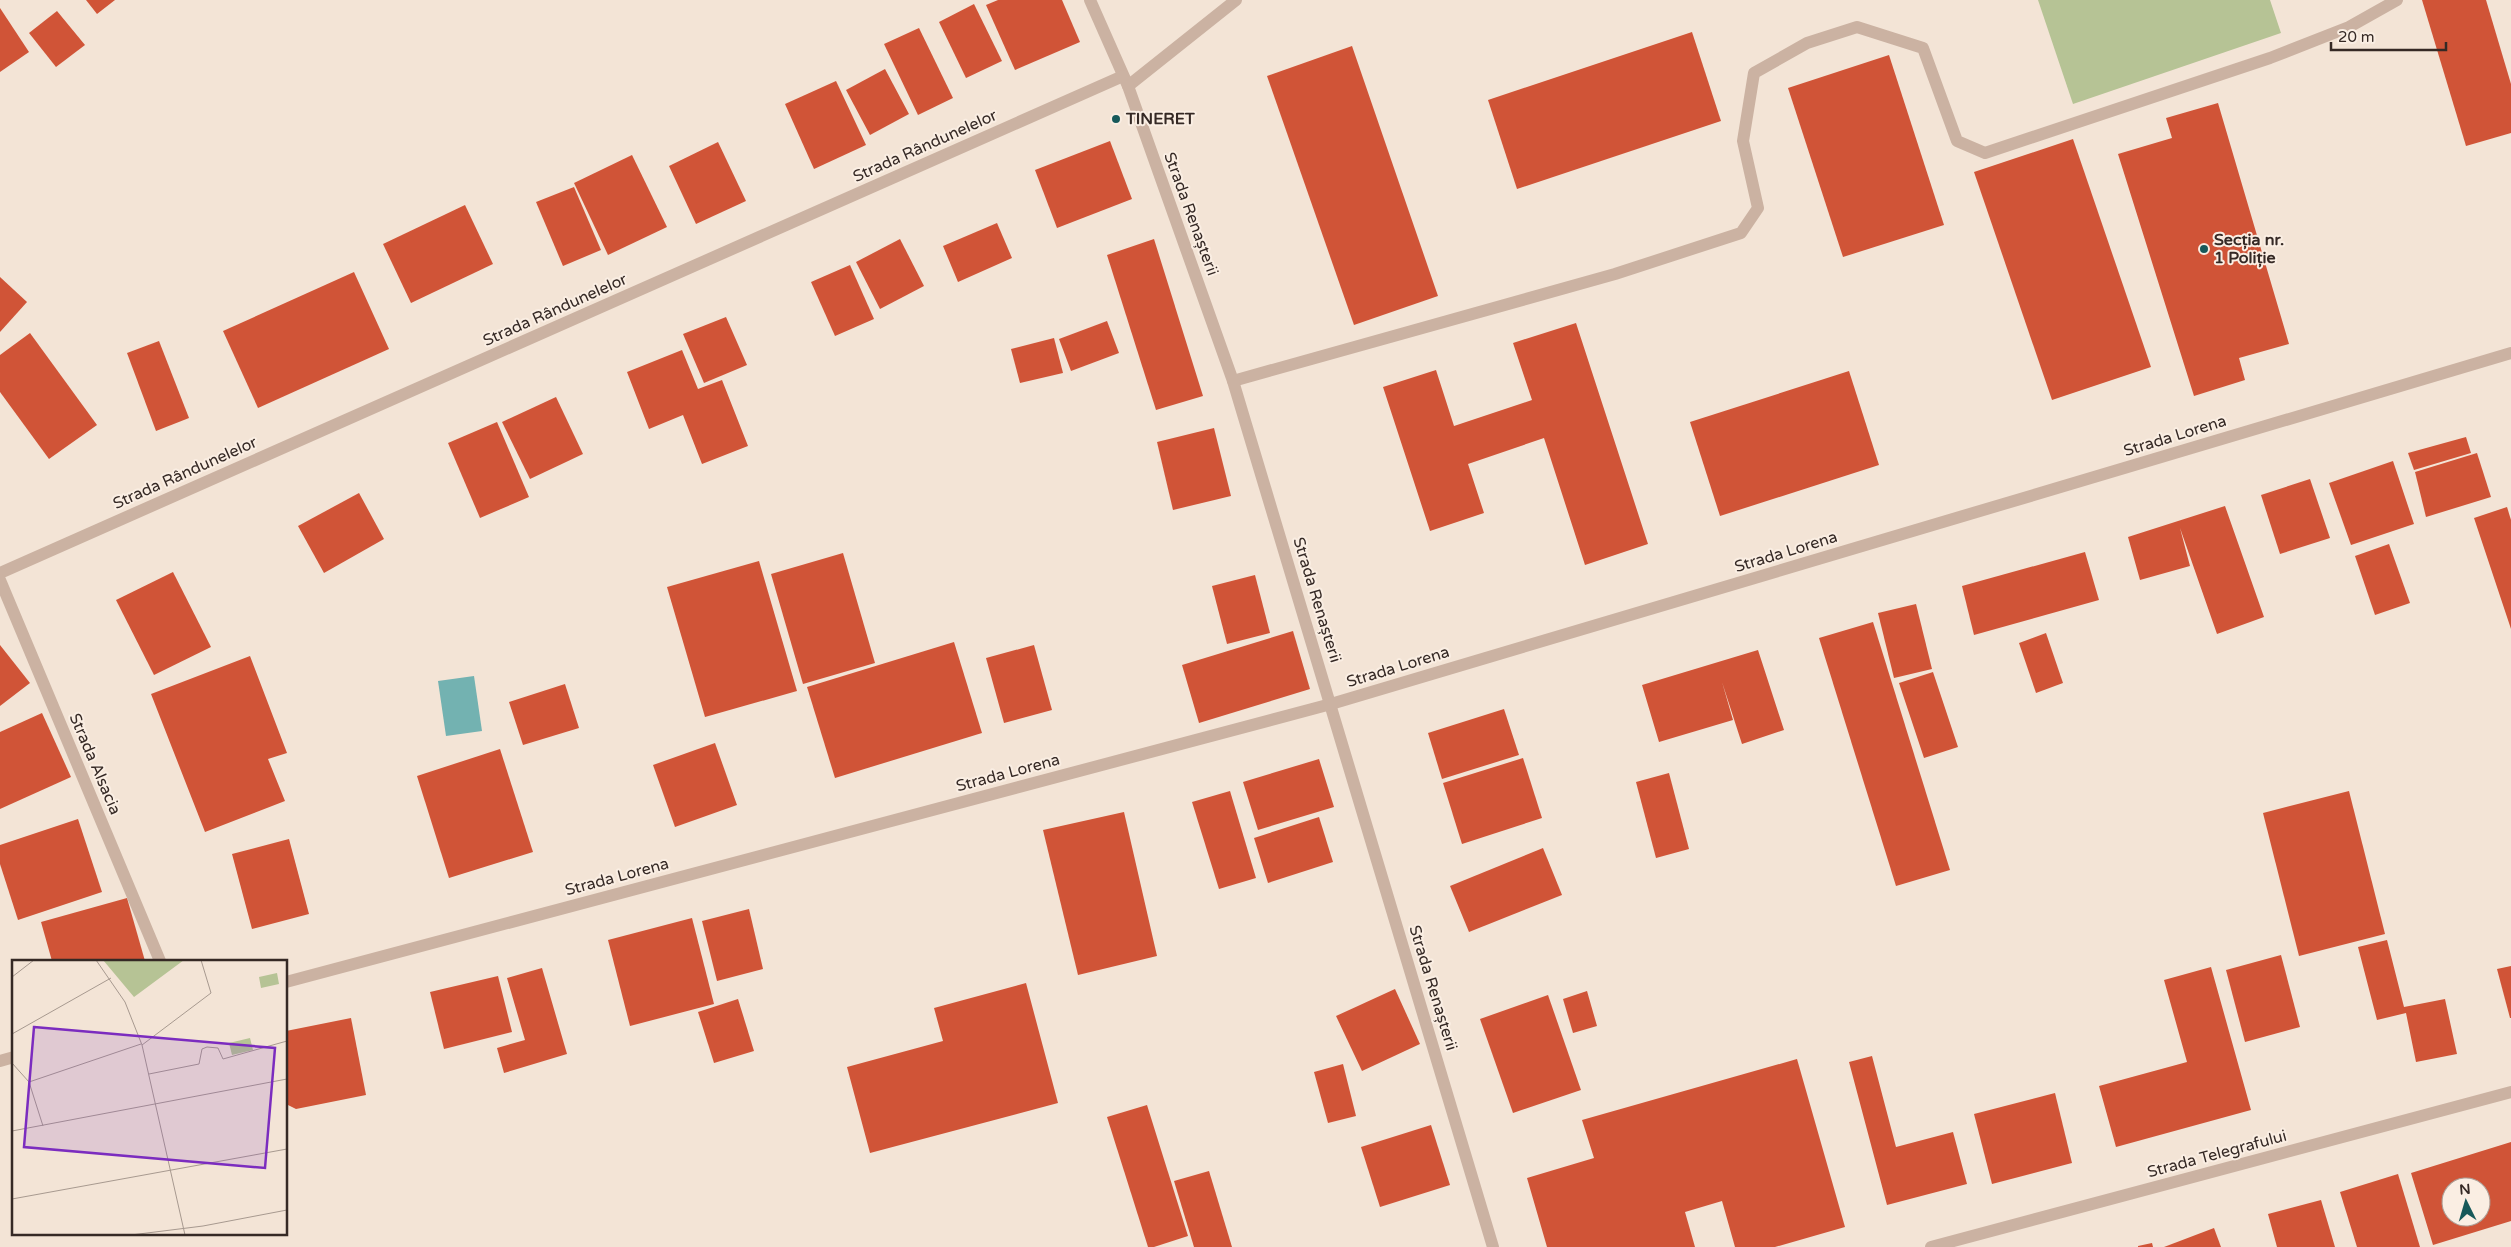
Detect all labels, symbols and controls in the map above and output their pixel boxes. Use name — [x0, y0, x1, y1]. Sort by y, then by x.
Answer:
scale bar — [2331, 20, 2446, 52]
text: 20 m — [2338, 28, 2375, 46]
street label: Strada Rândunelelor — [850, 105, 1001, 187]
place label: TINERET — [1125, 109, 1195, 129]
marker: TINERET — [1110, 113, 1122, 125]
street label: Strada Renașterii — [1159, 150, 1223, 278]
place label: Secția nr. 1 Poliție — [2214, 230, 2284, 268]
marker: Secția nr. 1 Poliție — [2198, 243, 2210, 255]
street label: Strada Rândunelelor — [480, 269, 631, 351]
street label: Strada Lorena — [2121, 411, 2229, 461]
street label: Strada Rândunelelor — [110, 432, 261, 514]
street label: Strada Lorena — [1732, 527, 1840, 577]
street label: Strada Renașterii — [1288, 535, 1346, 665]
street label: Strada Lorena — [1344, 642, 1452, 692]
street label: Strada Alsacia — [65, 710, 125, 818]
street label: Strada Lorena — [954, 750, 1062, 796]
street label: Strada Lorena — [563, 854, 671, 900]
street label: Strada Renașterii — [1404, 923, 1462, 1053]
inset map — [12, 960, 288, 1234]
street label: Strada Telegrafului — [2145, 1126, 2289, 1182]
north arrow — [2441, 1177, 2491, 1227]
text: N — [2459, 1181, 2471, 1199]

